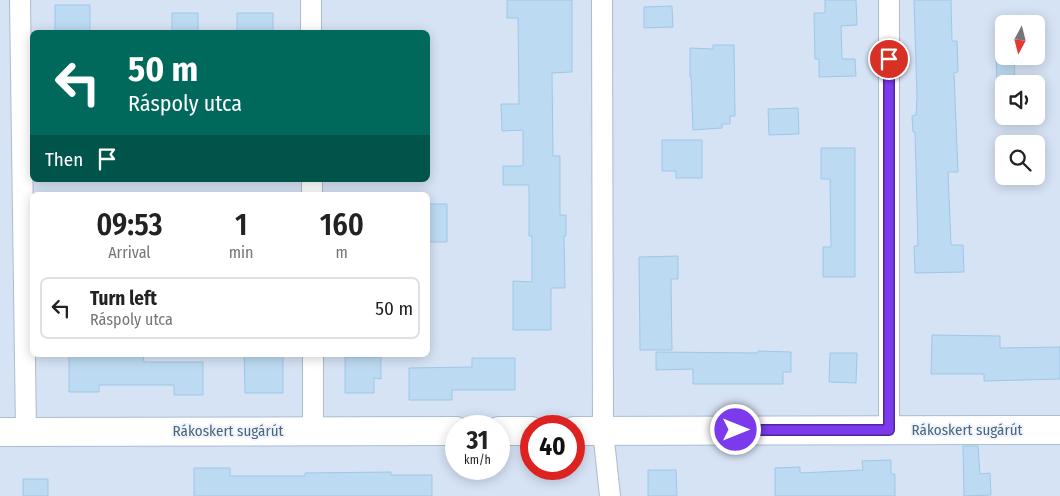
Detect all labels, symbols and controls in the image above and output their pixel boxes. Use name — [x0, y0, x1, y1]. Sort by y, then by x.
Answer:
north arrow — [995, 15, 1045, 65]
map controls — [995, 15, 1045, 185]
pin — [868, 38, 910, 80]
icon: arrive — [875, 45, 903, 73]
text: 50 m — [128, 48, 198, 90]
icon: left — [45, 50, 110, 115]
button: sound — [995, 75, 1045, 125]
text: Ráspoly utca — [128, 90, 242, 117]
button: search — [995, 135, 1045, 185]
icon: arrive — [93, 145, 121, 173]
text: Then — [45, 148, 83, 171]
text: 09:53 — [96, 207, 163, 243]
text: 1 — [235, 207, 247, 243]
text: 160 — [320, 207, 364, 243]
text: Arrival — [108, 243, 151, 262]
text: min — [229, 243, 254, 262]
text: m — [336, 243, 348, 262]
text: Turn left — [90, 287, 157, 310]
icon: left — [47, 294, 75, 322]
text: 50 m — [375, 297, 413, 320]
text: Ráspoly utca — [90, 310, 173, 329]
position arrow — [709, 403, 761, 455]
speed limit sign: 40 — [520, 415, 585, 480]
street label: Rákoskert sugárút — [912, 421, 1022, 439]
street label: Rákoskert sugárút — [173, 422, 283, 440]
text: 31 — [467, 426, 488, 456]
text: km/h — [464, 453, 491, 467]

